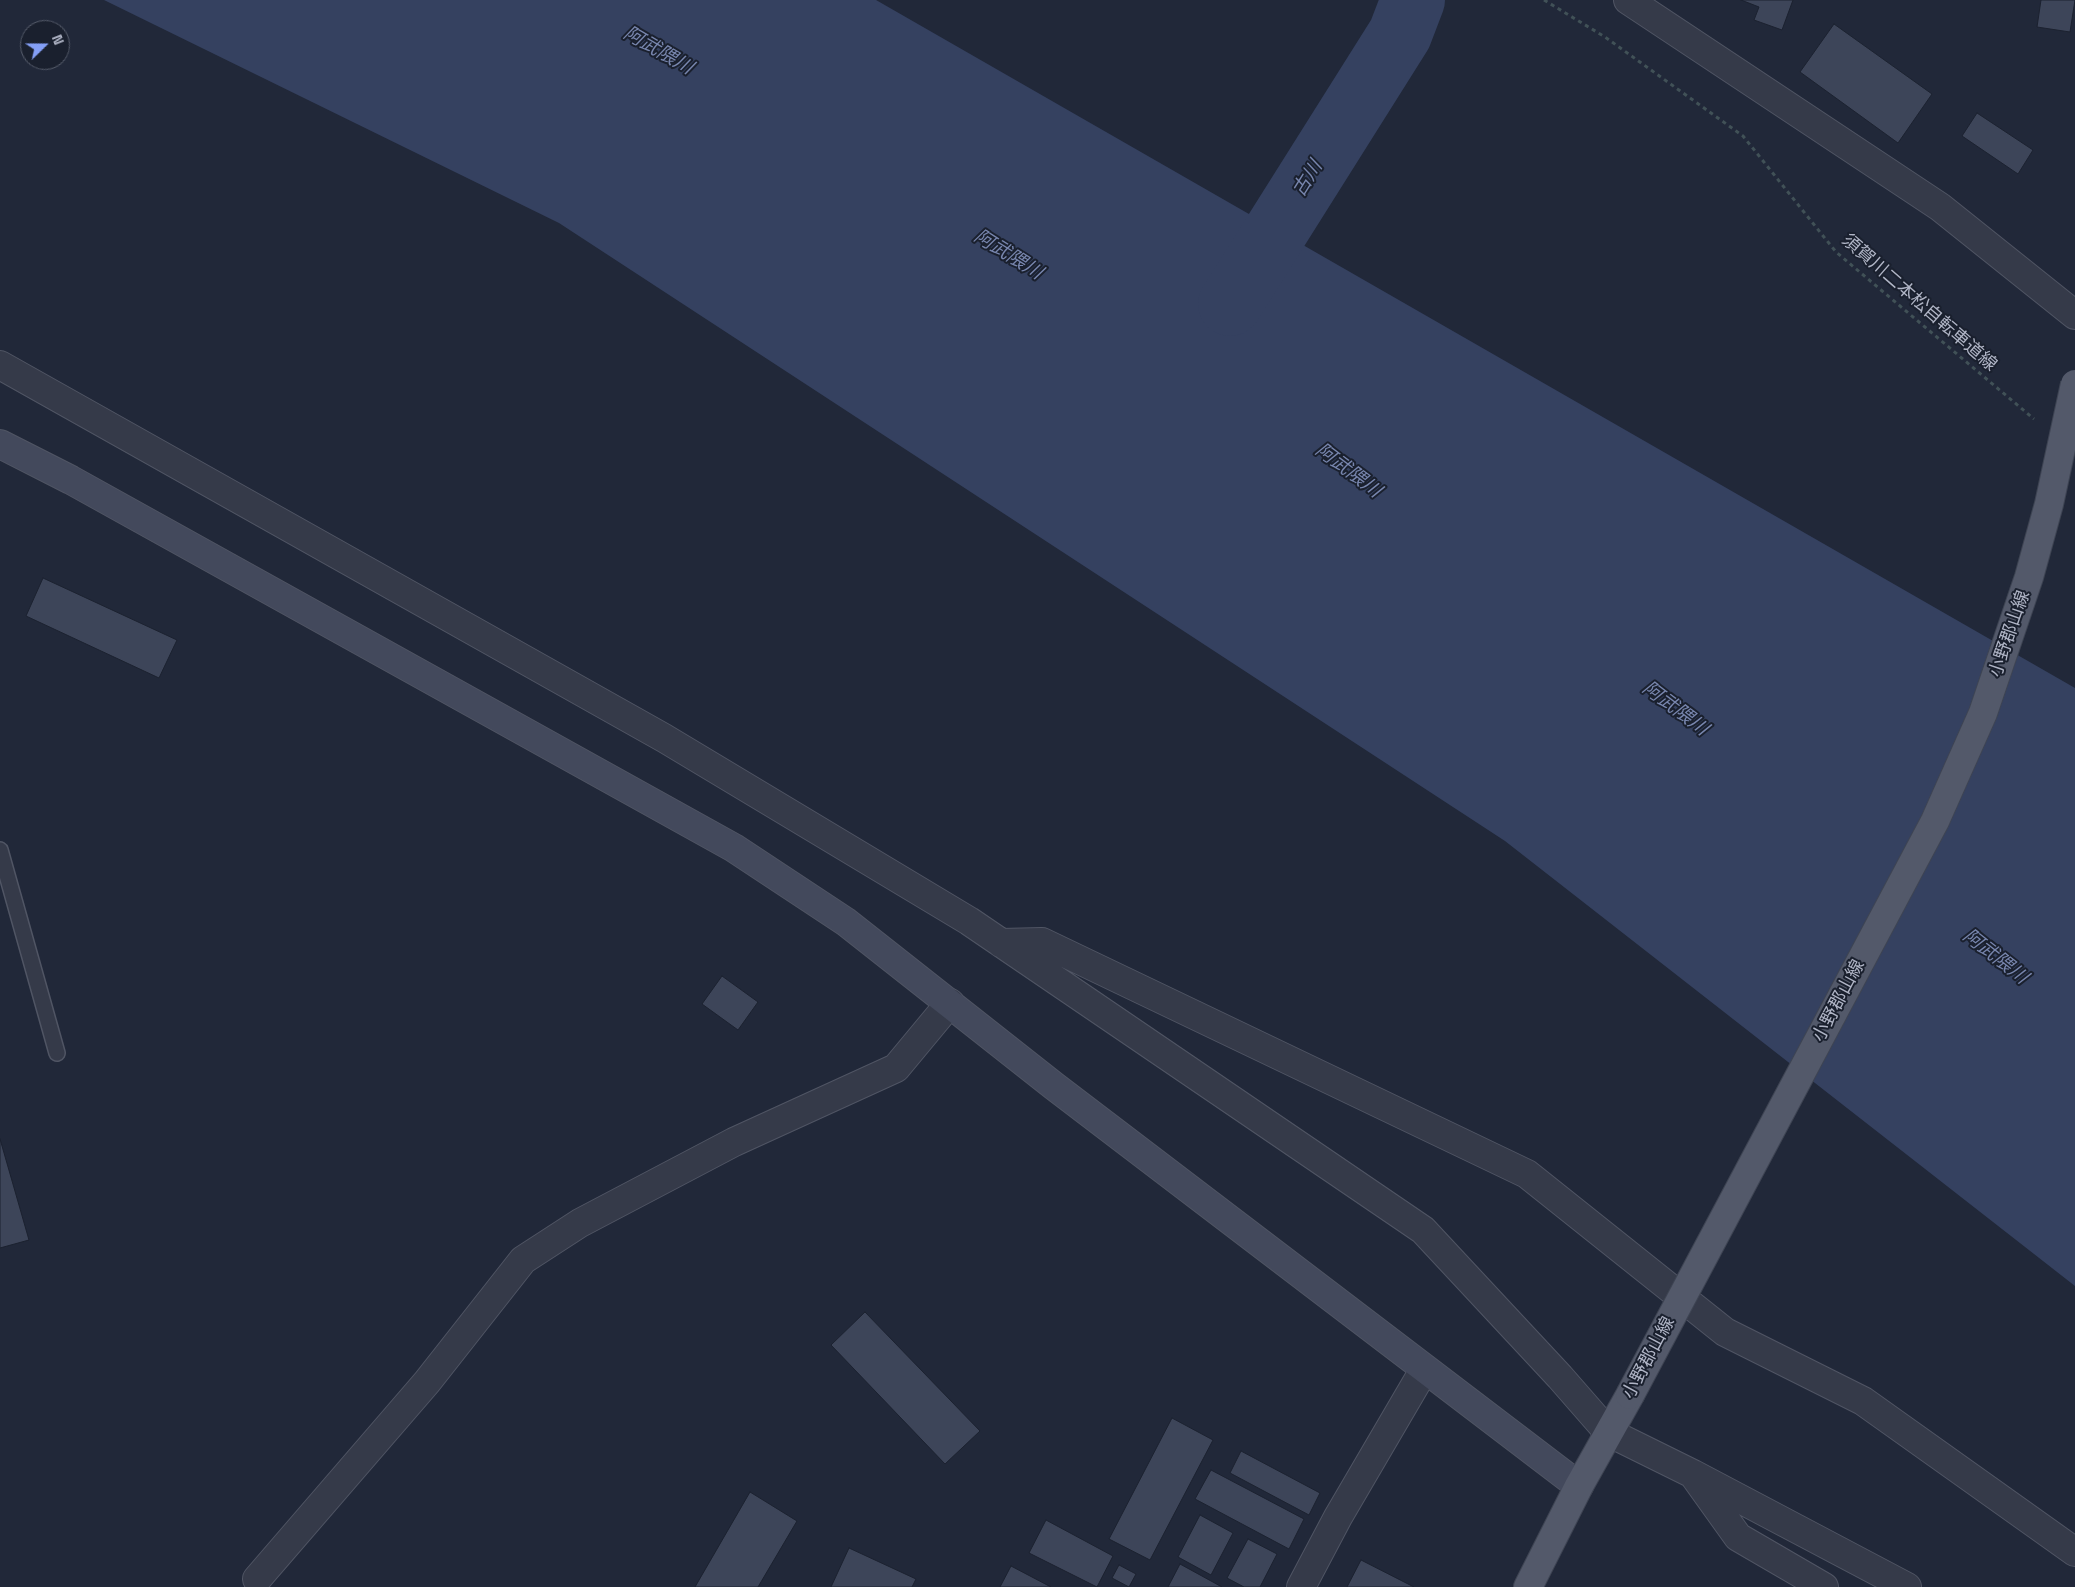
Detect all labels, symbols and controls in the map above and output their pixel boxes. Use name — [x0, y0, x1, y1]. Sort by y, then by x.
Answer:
north arrow — [20, 20, 70, 70]
water label: 阿武隈川 — [619, 22, 697, 80]
text: N — [48, 32, 68, 47]
water label: 古川 — [1288, 157, 1328, 201]
water label: 阿武隈川 — [970, 225, 1046, 285]
street label: 須賀川二本松自転車道線 — [1837, 230, 2001, 376]
water label: 阿武隈川 — [1311, 439, 1385, 503]
street label: 小野郡山線 — [1985, 588, 2035, 680]
water label: 阿武隈川 — [1638, 677, 1712, 741]
water label: 阿武隈川 — [1958, 925, 2032, 989]
street label: 小野郡山線 — [1808, 956, 1870, 1046]
street label: 小野郡山線 — [1618, 1313, 1680, 1403]

